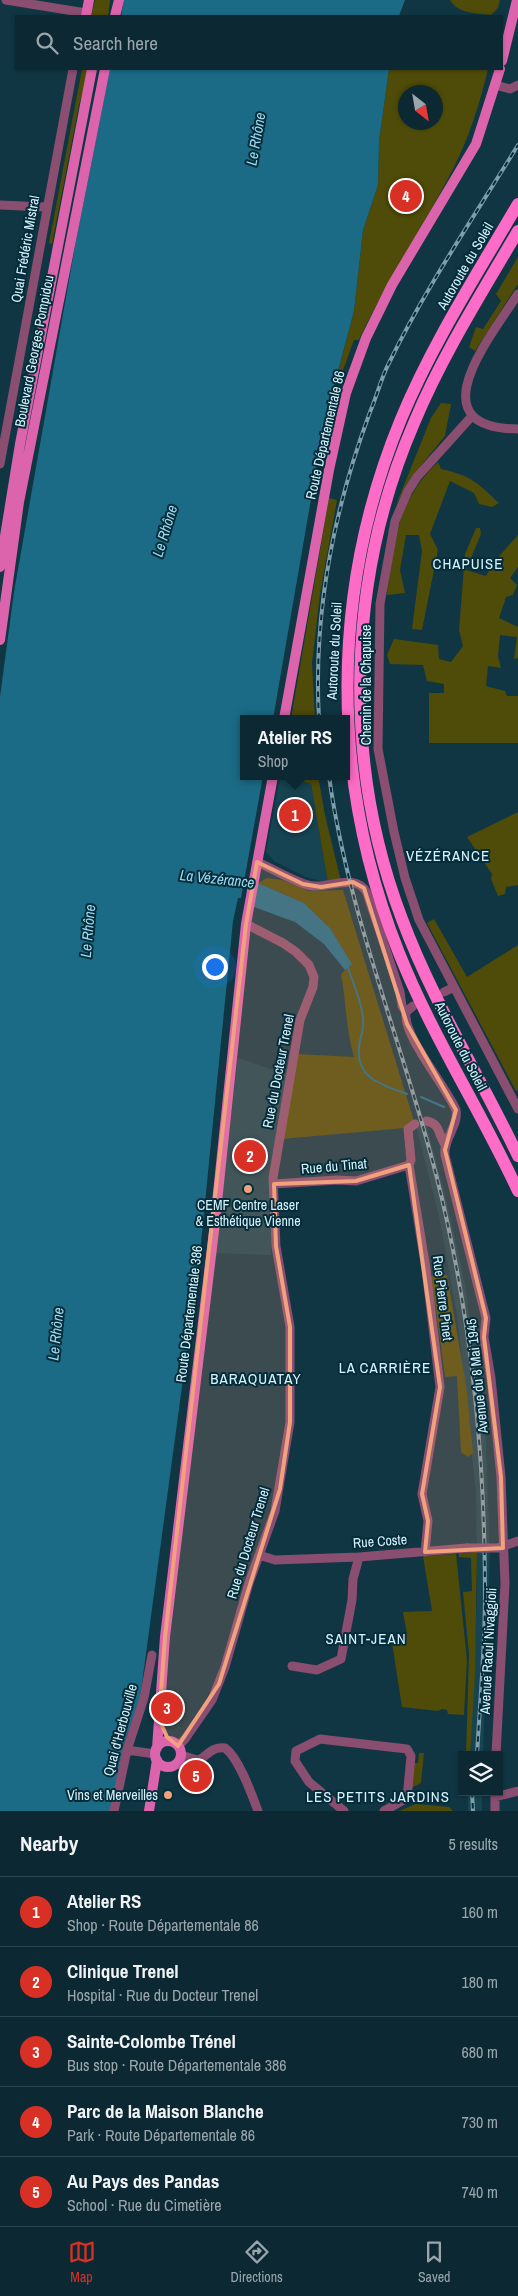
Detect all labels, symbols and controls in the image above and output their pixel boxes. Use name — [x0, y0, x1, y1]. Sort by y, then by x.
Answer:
search box — [15, 15, 503, 70]
icon: search — [33, 29, 61, 57]
text: Search here — [73, 30, 158, 56]
north arrow — [398, 85, 443, 130]
water label: Le Rhône — [241, 111, 271, 167]
pin: 4 — [390, 177, 422, 215]
street label: Quai Frédéric Mistral — [7, 194, 43, 304]
street label: Autoroute du Soleil — [432, 219, 497, 314]
street label: Boulevard Georges Pompidou — [10, 273, 58, 429]
street label: Route Départementale 86 — [301, 369, 349, 501]
water label: Le Rhône — [147, 502, 182, 559]
district label: CHAPUISE — [433, 553, 503, 574]
street label: Autoroute du Soleil — [322, 602, 346, 701]
street label: Chemin de la Chapuise — [357, 625, 375, 745]
popup — [240, 715, 350, 780]
text: Atelier RS — [258, 724, 332, 750]
text: Shop — [258, 750, 288, 772]
pin: 1 — [279, 796, 311, 834]
district label: VÉZÉRANCE — [406, 845, 490, 866]
water label: La Vézérance — [179, 864, 256, 893]
water label: Le Rhône — [75, 903, 100, 958]
your location — [202, 954, 228, 980]
street label: Autoroute du Soleil — [430, 998, 491, 1094]
street label: Rue du Docteur Trenel — [258, 1013, 298, 1129]
pin: 2 — [234, 1137, 266, 1175]
street label: Rue du Tinat — [300, 1154, 368, 1178]
marker: CEMF Centre Laser & Esthétique Vienne — [242, 1183, 254, 1195]
place label: CEMF Centre Laser & Esthétique Vienne — [195, 1196, 301, 1230]
street label: Route Départementale 386 — [172, 1244, 206, 1384]
street label: Rue Pierre Pinet — [429, 1254, 457, 1342]
water label: Le Rhône — [42, 1306, 69, 1362]
street label: Avenue du 8 Mai 1945 — [462, 1318, 492, 1435]
district label: LA CARRIÈRE — [339, 1357, 431, 1378]
district label: BARAQUATAY — [210, 1368, 302, 1389]
street label: Rue du Docteur Trenel — [223, 1485, 273, 1601]
street label: Rue Coste — [352, 1530, 408, 1552]
street label: Avenue Raoul Nivaggioli — [476, 1587, 500, 1716]
district label: SAINT-JEAN — [325, 1628, 407, 1649]
street label: Quai d'Herbouville — [99, 1682, 141, 1778]
pin: 3 — [151, 1689, 183, 1727]
map controls — [458, 1751, 503, 1796]
button: layers — [458, 1751, 503, 1796]
pin: 5 — [180, 1757, 212, 1795]
place label: Vins et Merveilles — [67, 1786, 158, 1804]
district label: LES PETITS JARDINS — [306, 1786, 450, 1807]
marker: Vins et Merveilles — [162, 1789, 174, 1801]
text: Nearby — [20, 1829, 78, 1858]
text: 5 results — [448, 1833, 498, 1855]
text: Atelier RS — [67, 1888, 141, 1914]
text: 1 — [32, 1901, 40, 1923]
text: 160 m — [462, 1901, 498, 1923]
text: Shop · Route Départementale 86 — [67, 1914, 259, 1936]
text: Clinique Trenel — [67, 1958, 179, 1984]
text: 2 — [32, 1971, 40, 1993]
text: 180 m — [462, 1971, 498, 1993]
text: Hospital · Rue du Docteur Trenel — [67, 1984, 258, 2006]
text: Sainte-Colombe Trénel — [67, 2028, 236, 2054]
text: 3 — [32, 2041, 40, 2063]
text: 680 m — [462, 2041, 498, 2063]
text: Bus stop · Route Départementale 386 — [67, 2054, 287, 2076]
text: Parc de la Maison Blanche — [67, 2098, 264, 2124]
text: 4 — [32, 2111, 40, 2133]
text: 730 m — [462, 2111, 498, 2133]
text: Park · Route Départementale 86 — [67, 2124, 255, 2146]
text: Au Pays des Pandas — [67, 2168, 219, 2194]
text: 5 — [32, 2181, 40, 2203]
text: 740 m — [462, 2181, 498, 2203]
text: School · Rue du Cimetière — [67, 2194, 222, 2216]
tab: Map — [68, 2238, 96, 2286]
tab: Directions — [231, 2238, 283, 2286]
tab: Saved — [418, 2238, 450, 2286]

